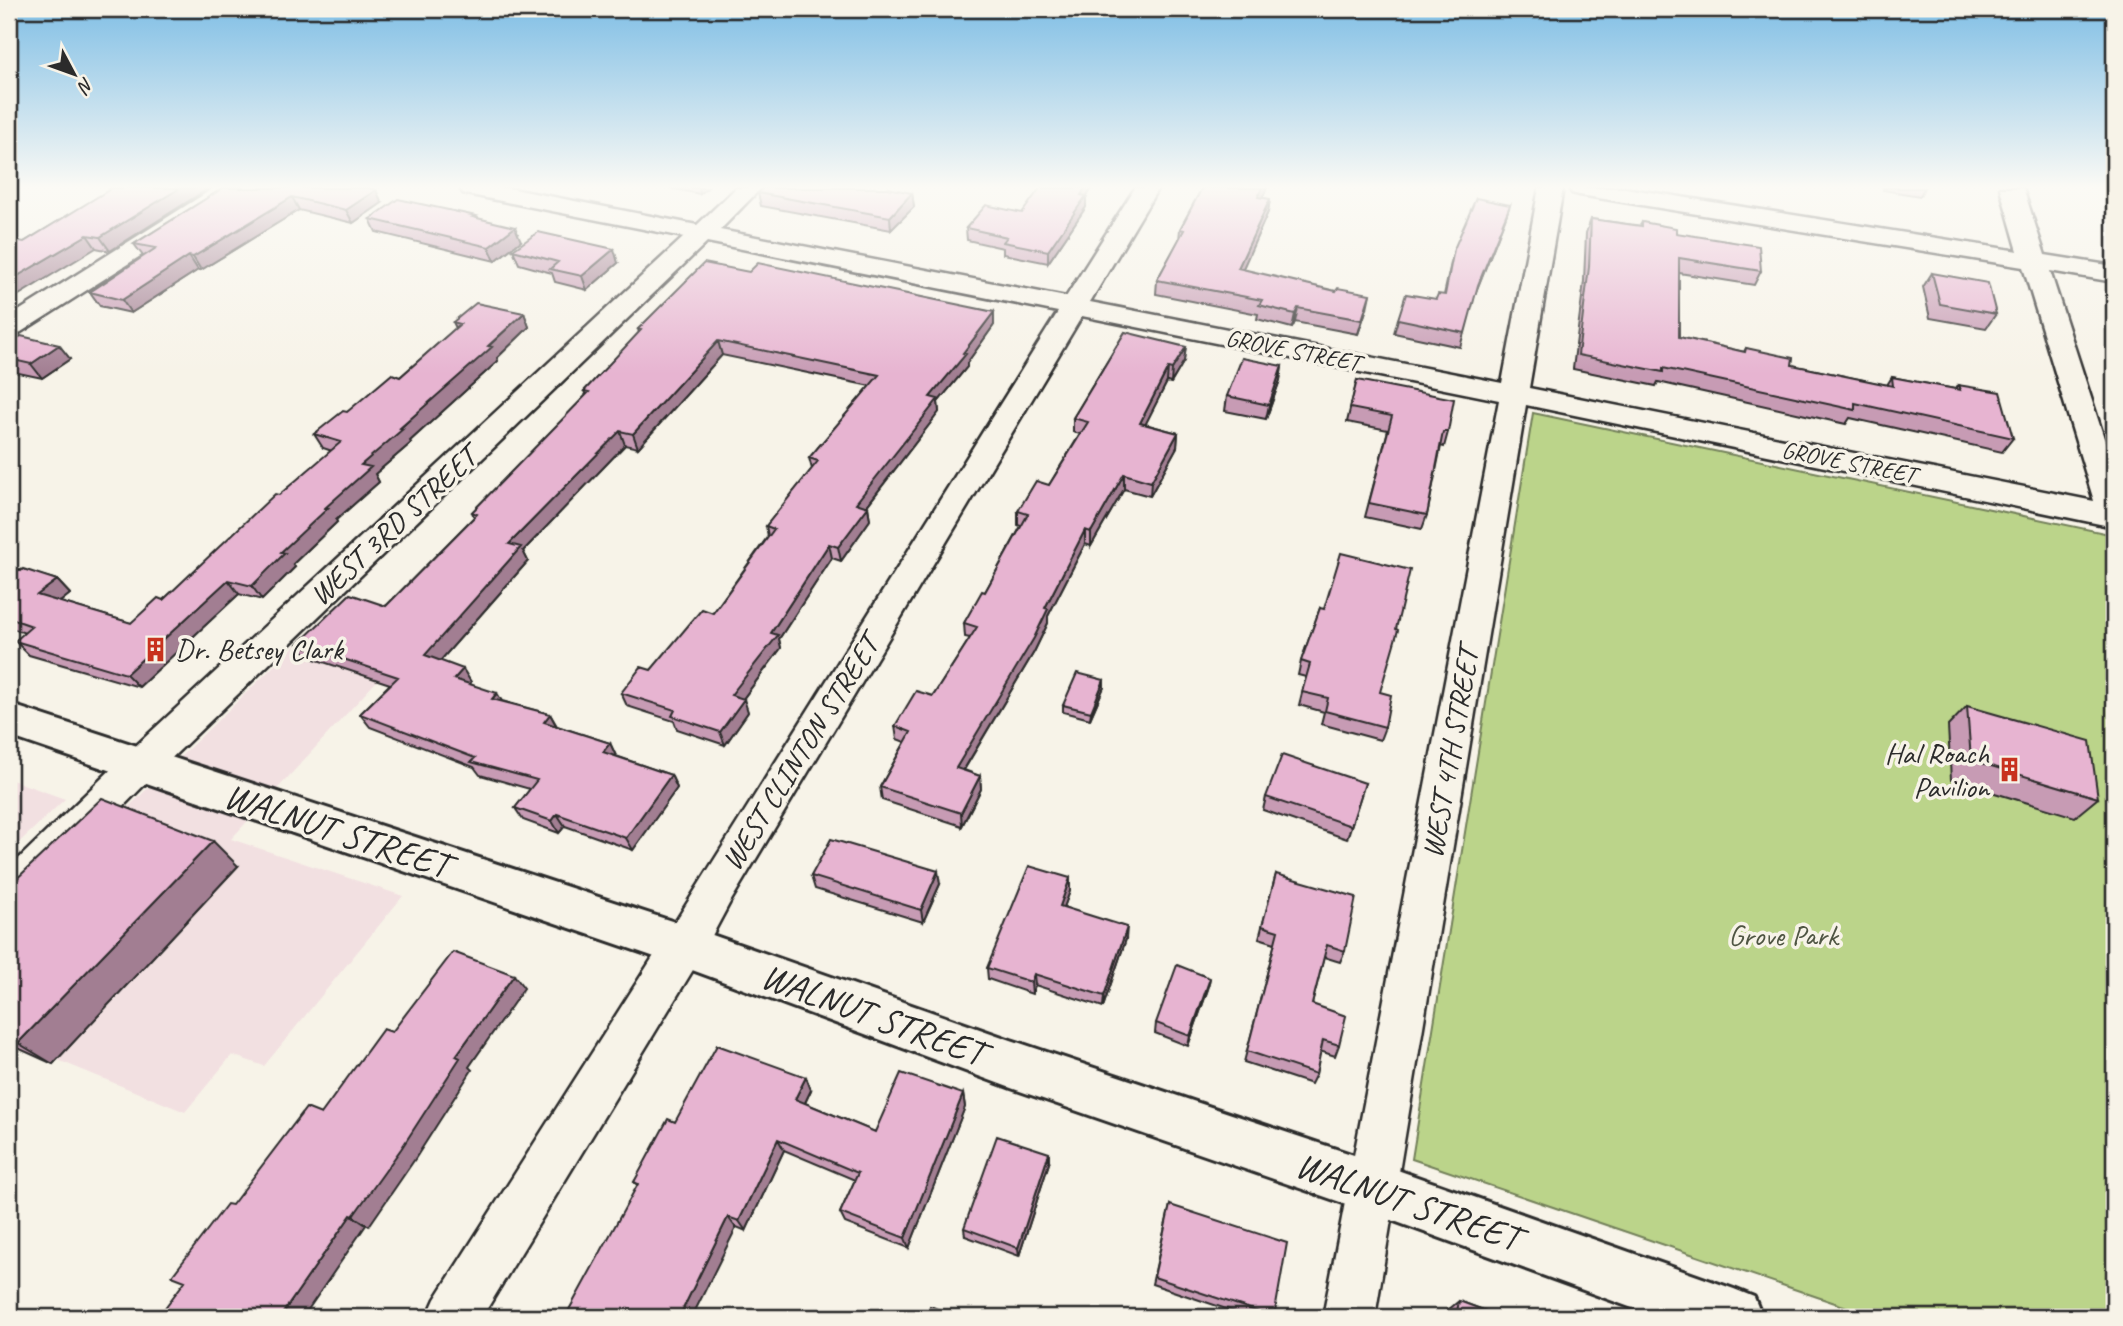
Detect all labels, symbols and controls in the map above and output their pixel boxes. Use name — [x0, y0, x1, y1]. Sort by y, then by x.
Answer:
north arrow — [38, 38, 108, 108]
text: N — [71, 72, 99, 99]
street label: GROVE STREET — [1223, 322, 1368, 379]
street label: WEST 3RD STREET — [301, 434, 490, 613]
street label: GROVE STREET — [1779, 434, 1924, 491]
street label: WEST CLINTON STREET — [713, 623, 891, 877]
place label: Dr. Betsey Clark — [175, 630, 345, 668]
building icon: Dr. Betsey Clark — [141, 635, 169, 663]
street label: WEST 4TH STREET — [1413, 638, 1488, 861]
place label: Hal Roach Pavilion — [1885, 734, 1990, 806]
building icon: Hal Roach Pavilion — [1995, 756, 2023, 784]
street label: WALNUT STREET — [219, 772, 464, 891]
park label: Grove Park — [1728, 916, 1840, 954]
street label: WALNUT STREET — [755, 952, 999, 1079]
street label: WALNUT STREET — [1290, 1141, 1535, 1264]

